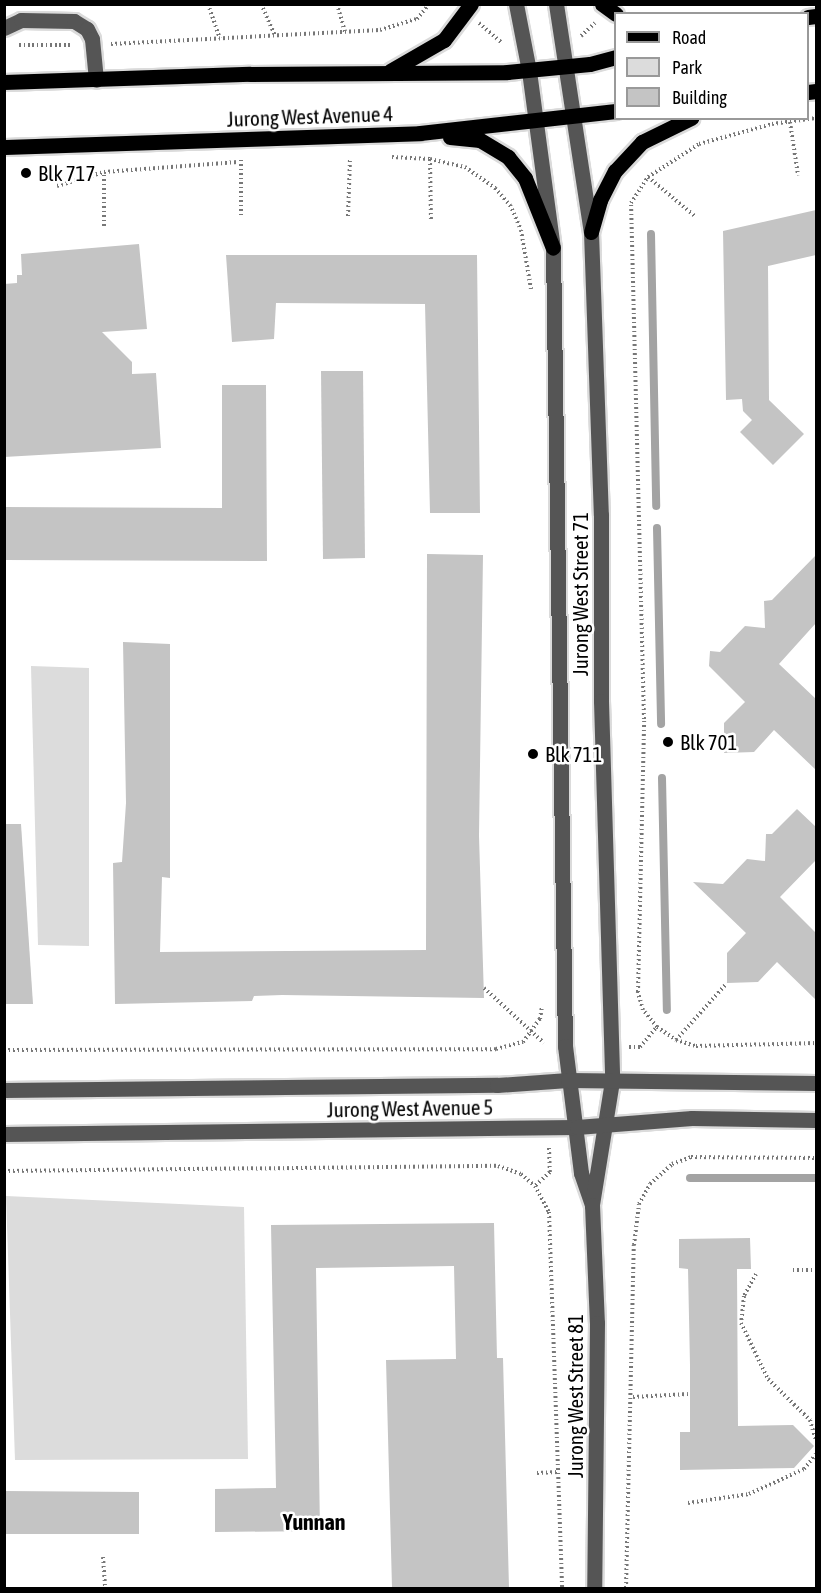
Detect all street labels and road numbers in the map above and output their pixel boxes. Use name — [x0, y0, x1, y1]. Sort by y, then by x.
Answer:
street label: Jurong West Avenue 4 — [226, 101, 394, 131]
street label: Jurong West Street 71 — [567, 512, 593, 676]
street label: Jurong West Avenue 5 — [327, 1094, 493, 1122]
street label: Jurong West Street 81 — [562, 1314, 588, 1478]

